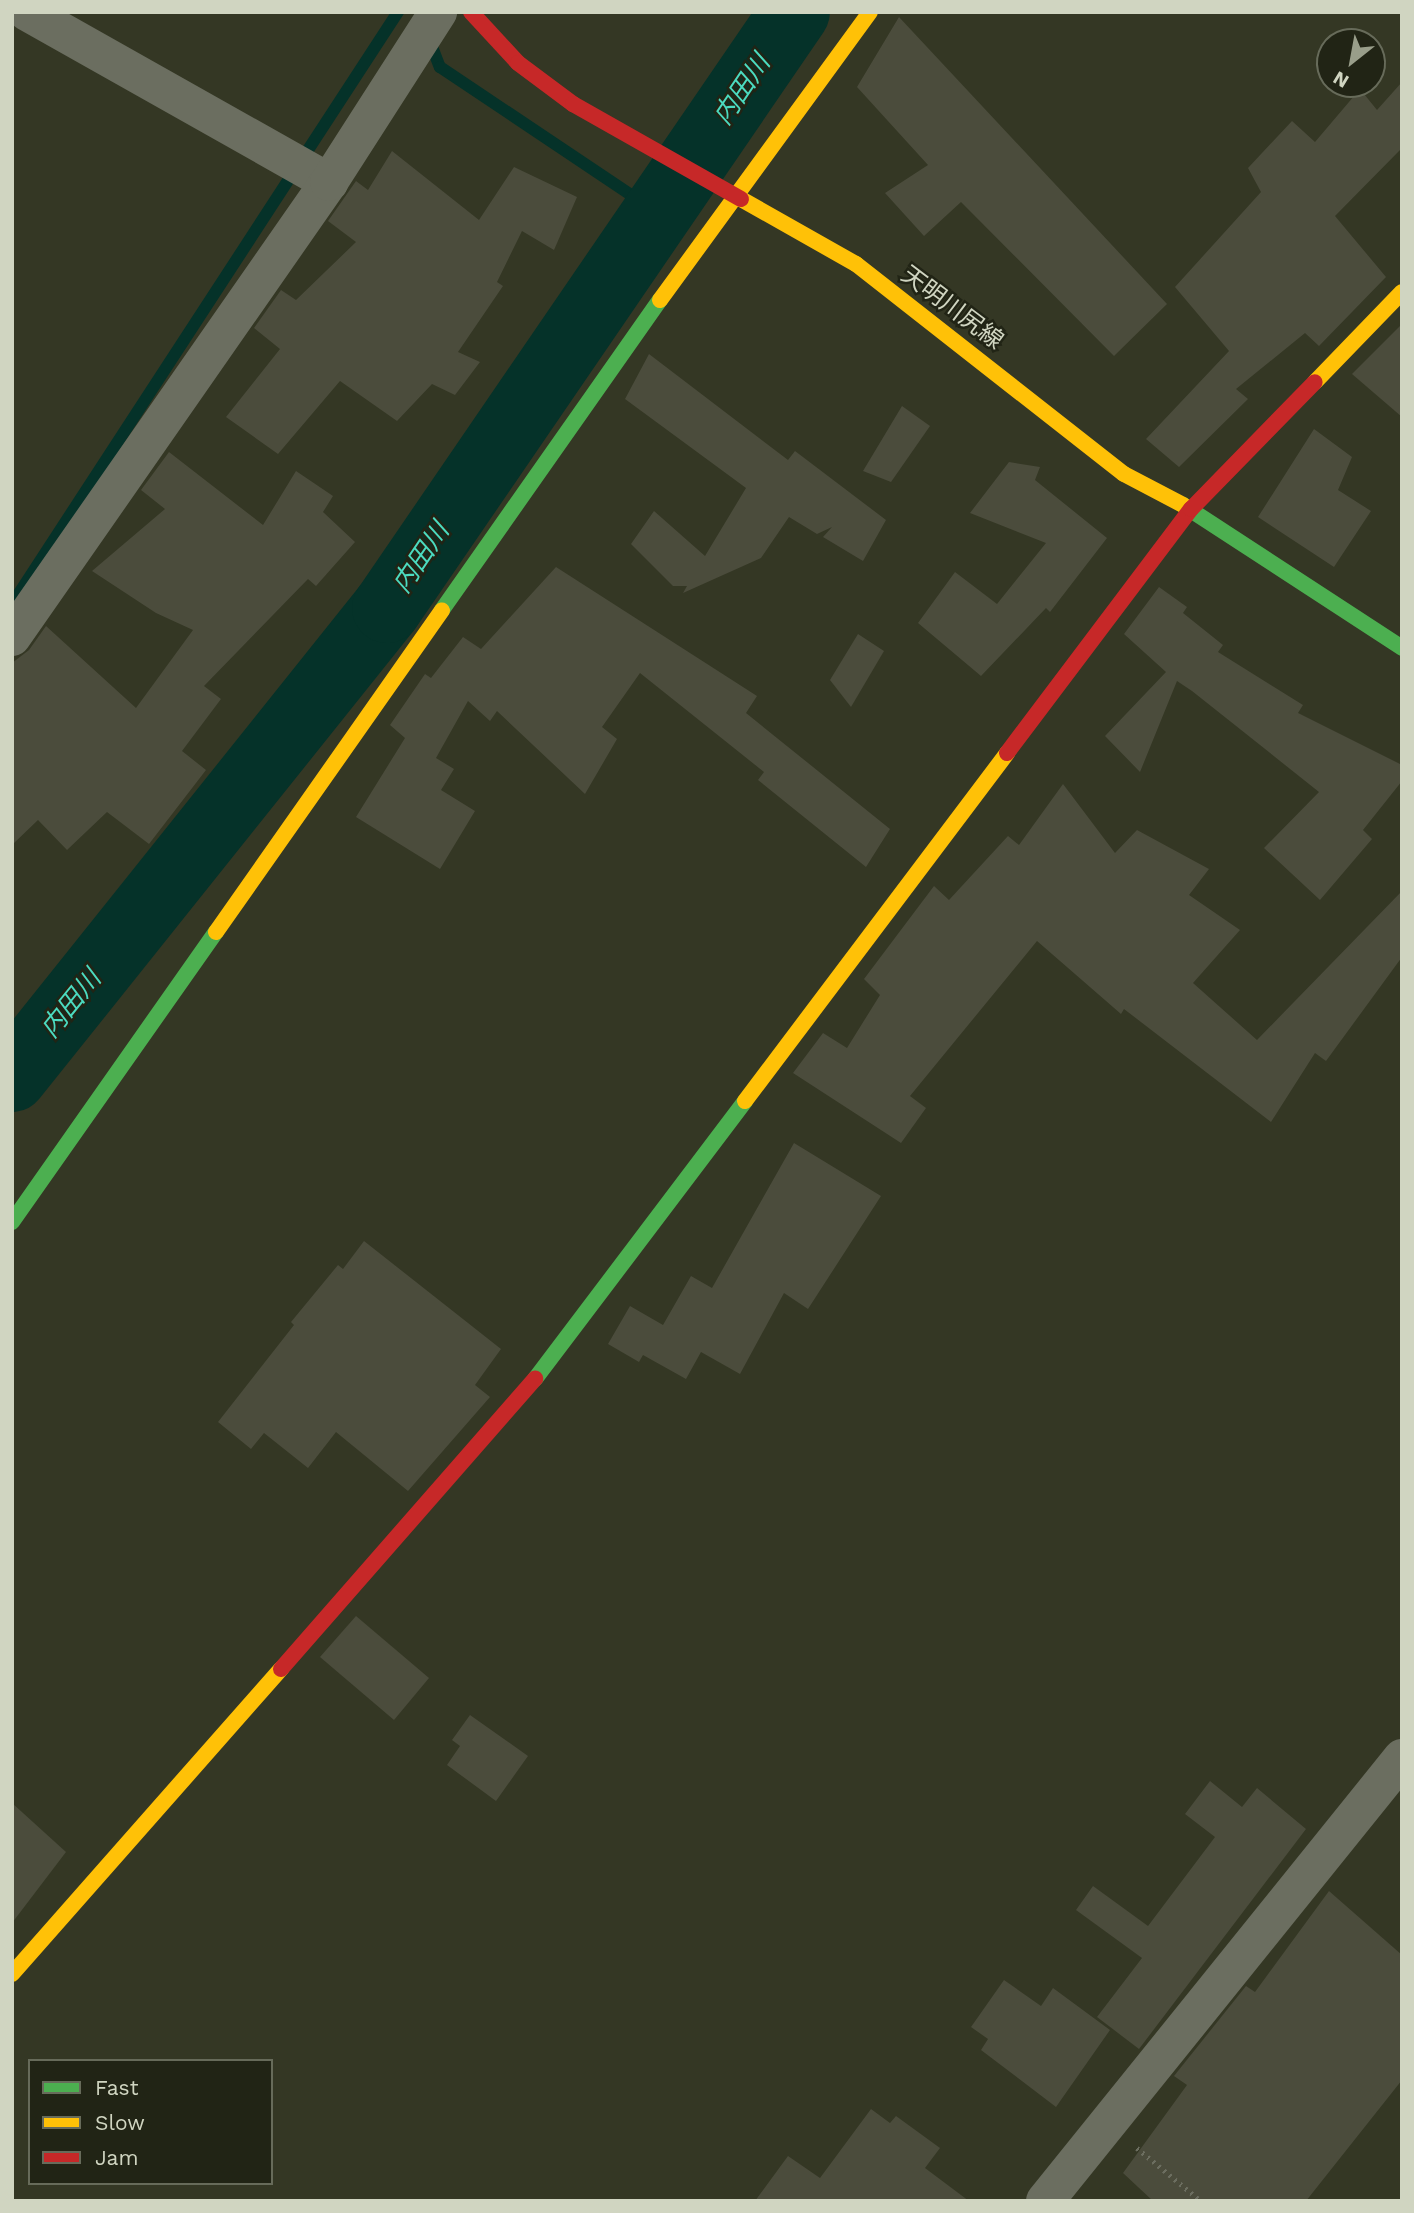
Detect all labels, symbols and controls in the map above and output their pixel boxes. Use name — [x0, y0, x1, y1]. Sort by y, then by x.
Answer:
north arrow — [1316, 28, 1386, 98]
water label: 内田川 — [707, 49, 777, 131]
text: N — [1329, 66, 1353, 93]
street label: 天明川尻線 — [895, 260, 1009, 356]
water label: 内田川 — [386, 517, 456, 599]
water label: 内田川 — [34, 964, 108, 1044]
legend — [28, 2059, 273, 2185]
text: Fast — [95, 2075, 139, 2100]
text: Slow — [95, 2110, 145, 2135]
text: Jam — [95, 2145, 138, 2170]

